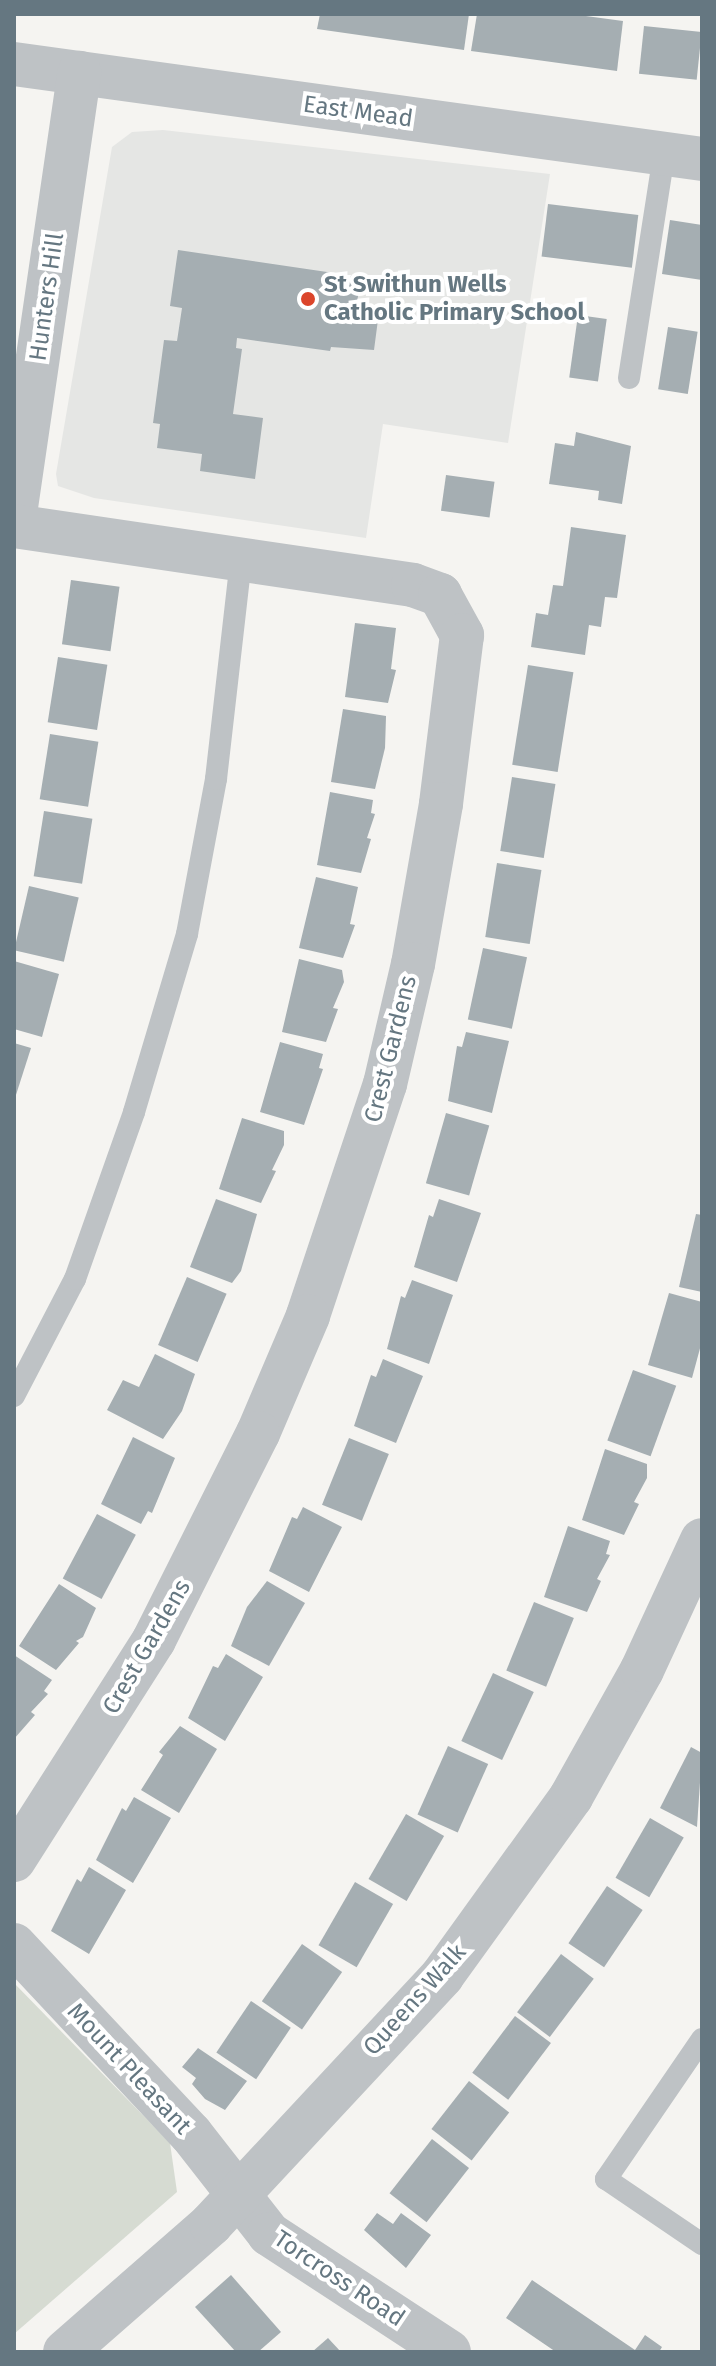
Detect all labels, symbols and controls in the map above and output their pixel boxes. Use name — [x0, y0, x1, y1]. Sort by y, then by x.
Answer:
street label: East Mead — [301, 90, 415, 134]
street label: Hunters Hill — [24, 231, 70, 363]
place label: St Swithun Wells Catholic Primary School — [324, 271, 585, 327]
marker: St Swithun Wells Catholic Primary School — [299, 290, 317, 308]
street label: Crest Gardens — [359, 973, 423, 1125]
street label: Crest Gardens — [97, 1575, 197, 1719]
street label: Queens Walk — [358, 1938, 472, 2062]
street label: Mount Pleasant — [61, 1997, 197, 2141]
street label: Torcross Road — [268, 2225, 410, 2333]

